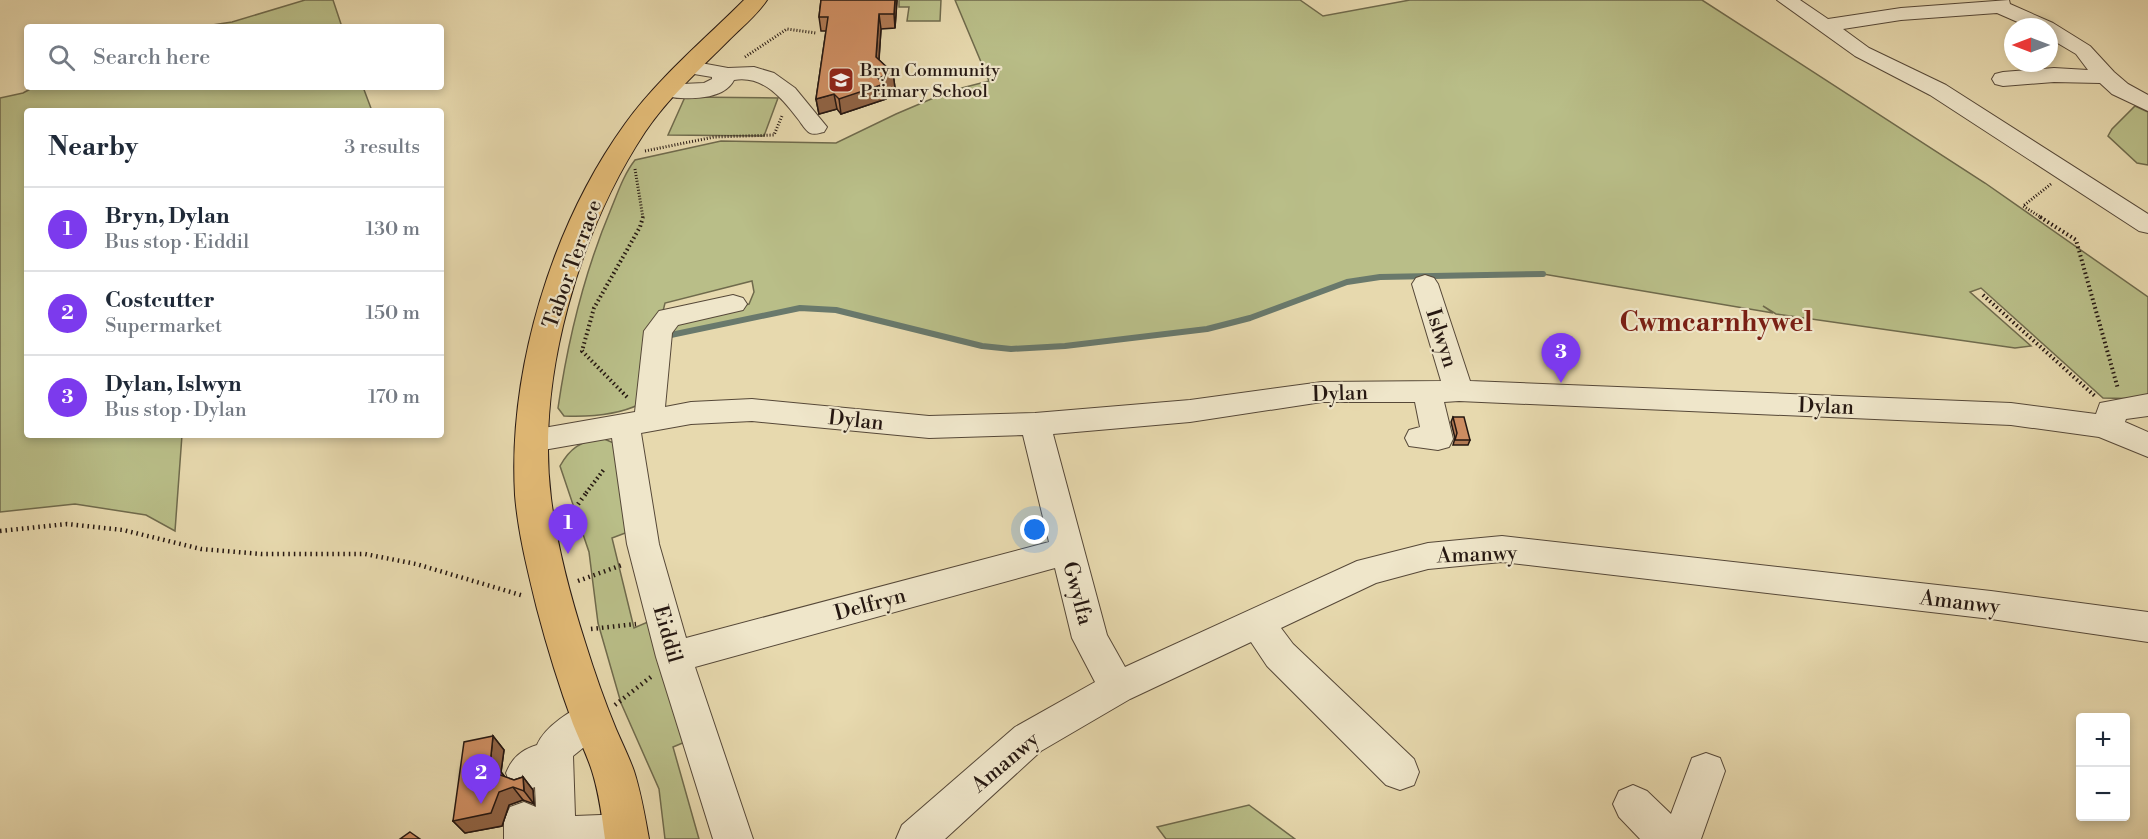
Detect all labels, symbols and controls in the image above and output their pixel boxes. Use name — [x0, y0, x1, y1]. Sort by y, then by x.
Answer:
north arrow — [2004, 18, 2058, 72]
search box — [24, 24, 444, 90]
icon: search — [45, 41, 78, 74]
text: Search here — [93, 44, 210, 71]
place label: Bryn Community Primary School — [859, 59, 1000, 103]
school or university icon: Bryn Community Primary School — [826, 65, 856, 95]
text: Nearby — [48, 131, 138, 163]
text: 3 results — [344, 135, 420, 160]
street label: Tabor Terrace — [538, 196, 608, 332]
text: Bryn, Dylan — [105, 203, 229, 230]
text: 1 — [63, 217, 72, 242]
text: 130 m — [365, 217, 420, 242]
text: Bus stop · Eiddil — [105, 230, 249, 255]
text: Costcutter — [105, 287, 215, 314]
text: 2 — [61, 301, 74, 326]
text: 150 m — [365, 301, 420, 326]
street label: Islwyn — [1419, 306, 1463, 372]
district label: Cwmcarnhywel — [1619, 306, 1813, 340]
text: Supermarket — [105, 314, 222, 339]
pin: 3 — [1542, 334, 1580, 383]
text: Dylan, Islwyn — [105, 371, 241, 398]
street label: Dylan — [1312, 380, 1369, 408]
text: 3 — [61, 385, 74, 410]
text: 170 m — [368, 385, 420, 410]
street label: Dylan — [1798, 393, 1855, 421]
text: Bus stop · Dylan — [105, 398, 247, 423]
street label: Dylan — [827, 405, 886, 437]
pin: 1 — [548, 504, 588, 554]
your location — [1020, 515, 1049, 544]
street label: Amanwy — [1435, 541, 1519, 569]
street label: Gwylfa — [1056, 559, 1098, 628]
street label: Delfryn — [831, 583, 909, 627]
street label: Amanwy — [1917, 585, 2002, 621]
street label: Eiddil — [646, 603, 688, 666]
map controls — [2076, 713, 2130, 821]
button: + — [2076, 713, 2130, 767]
street label: Amanwy — [966, 726, 1045, 799]
pin: 2 — [462, 754, 500, 804]
button: − — [2076, 767, 2130, 821]

